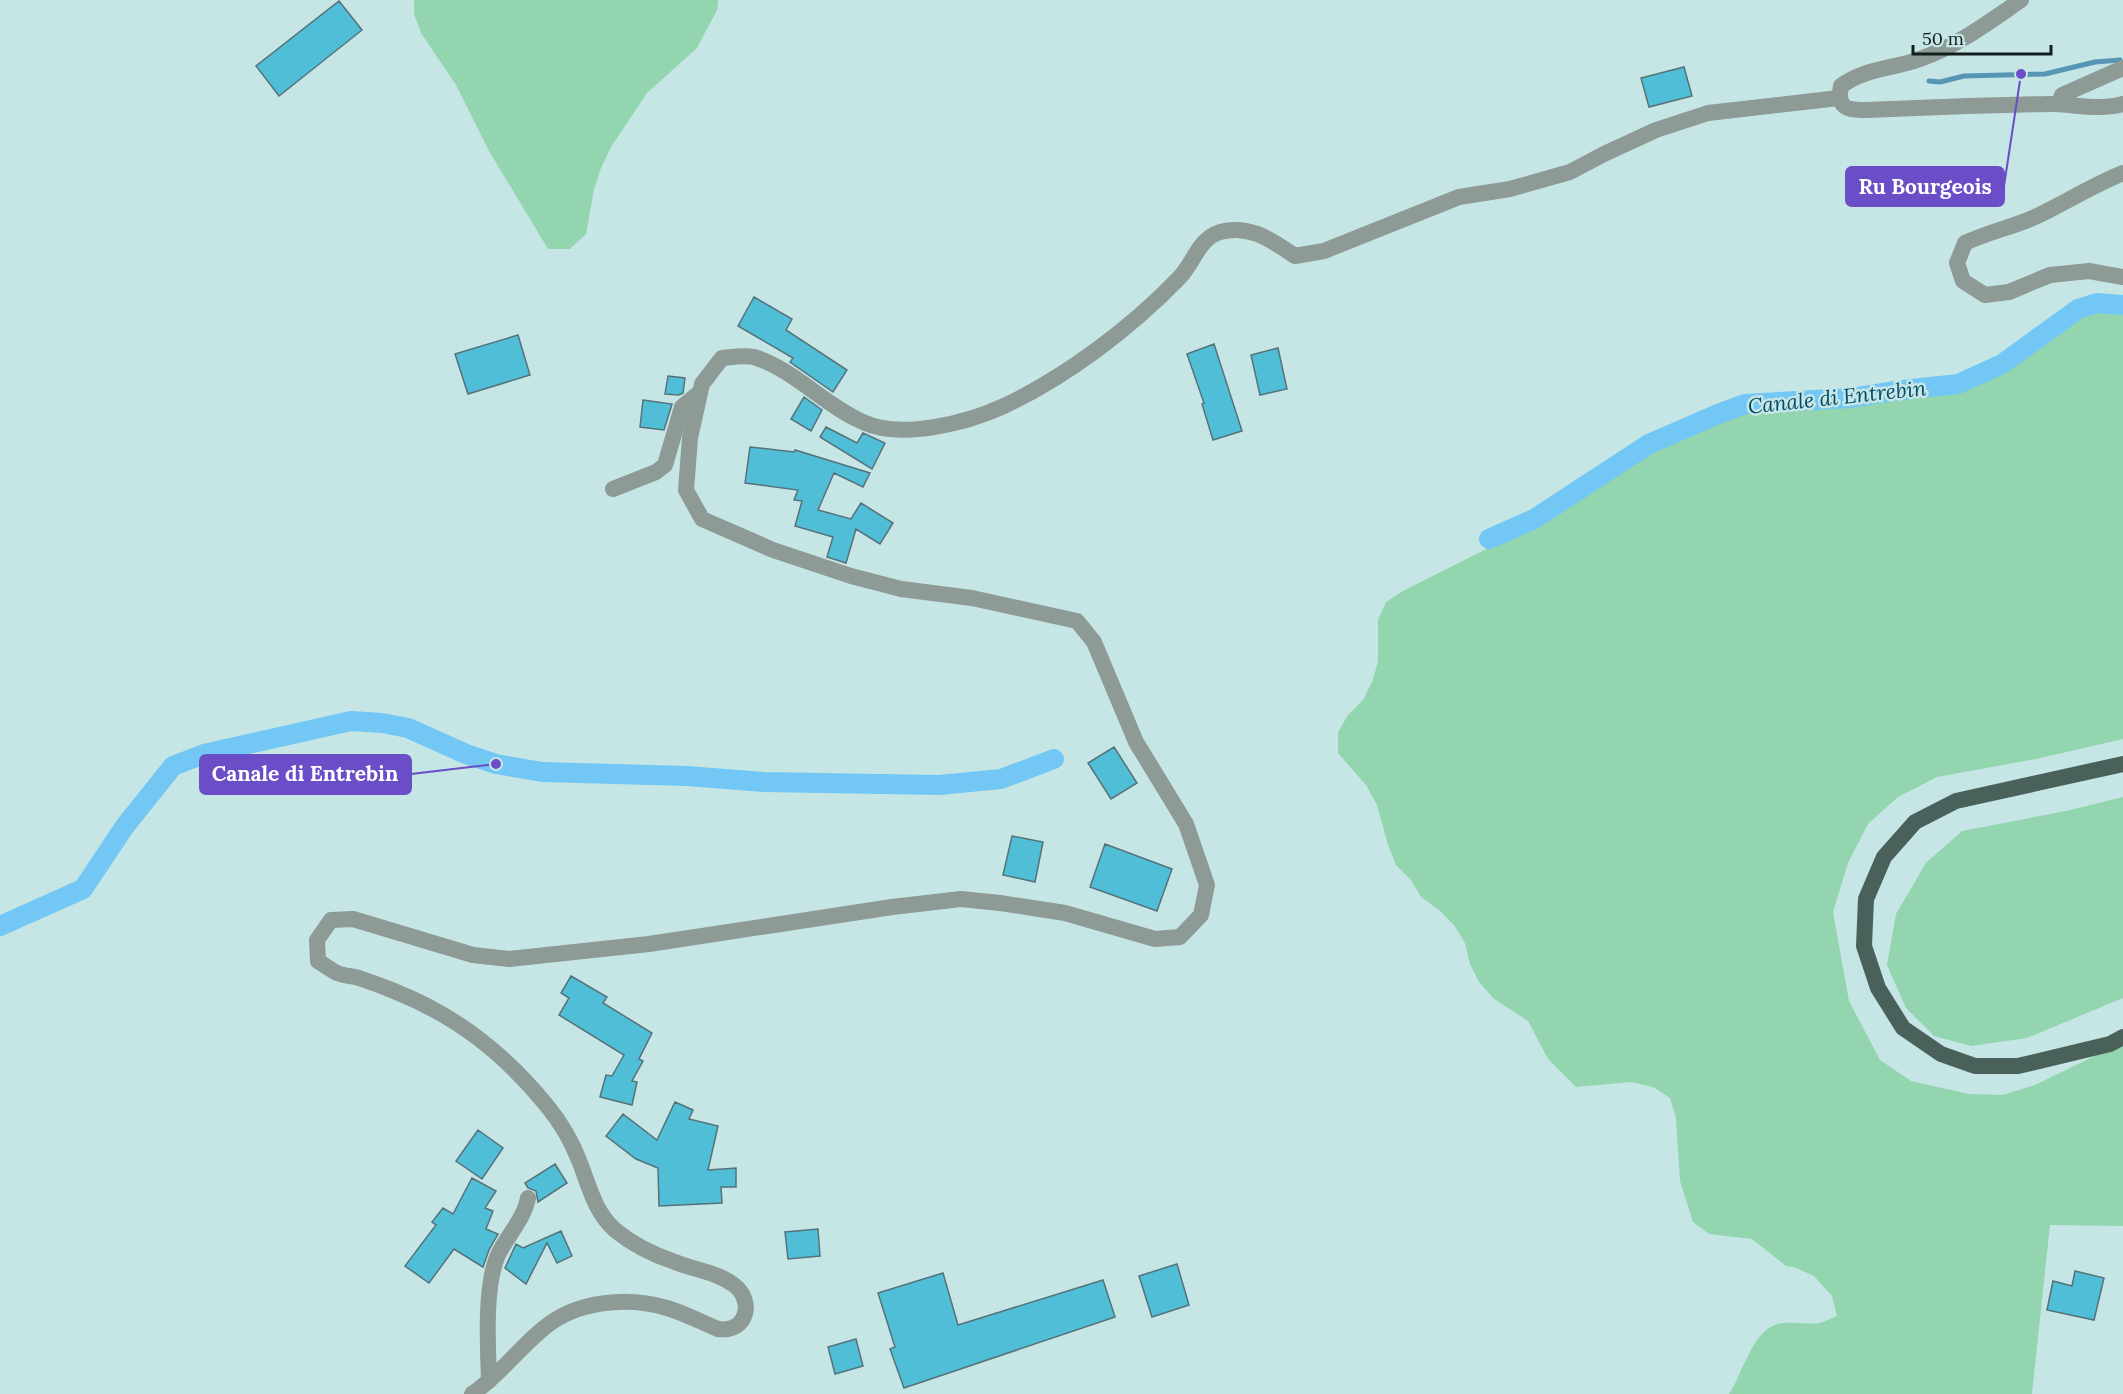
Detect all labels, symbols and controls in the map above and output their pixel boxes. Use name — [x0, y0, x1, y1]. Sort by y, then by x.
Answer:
scale bar — [1913, 18, 2051, 56]
text: 50 m — [1922, 27, 1964, 50]
callout: Ru Bourgeois — [1846, 167, 2004, 206]
text: Ru Bourgeois — [1858, 173, 1992, 200]
water label: Canale di Entrebin — [1747, 374, 1928, 420]
callout: Canale di Entrebin — [200, 755, 411, 794]
text: Canale di Entrebin — [212, 760, 398, 787]

